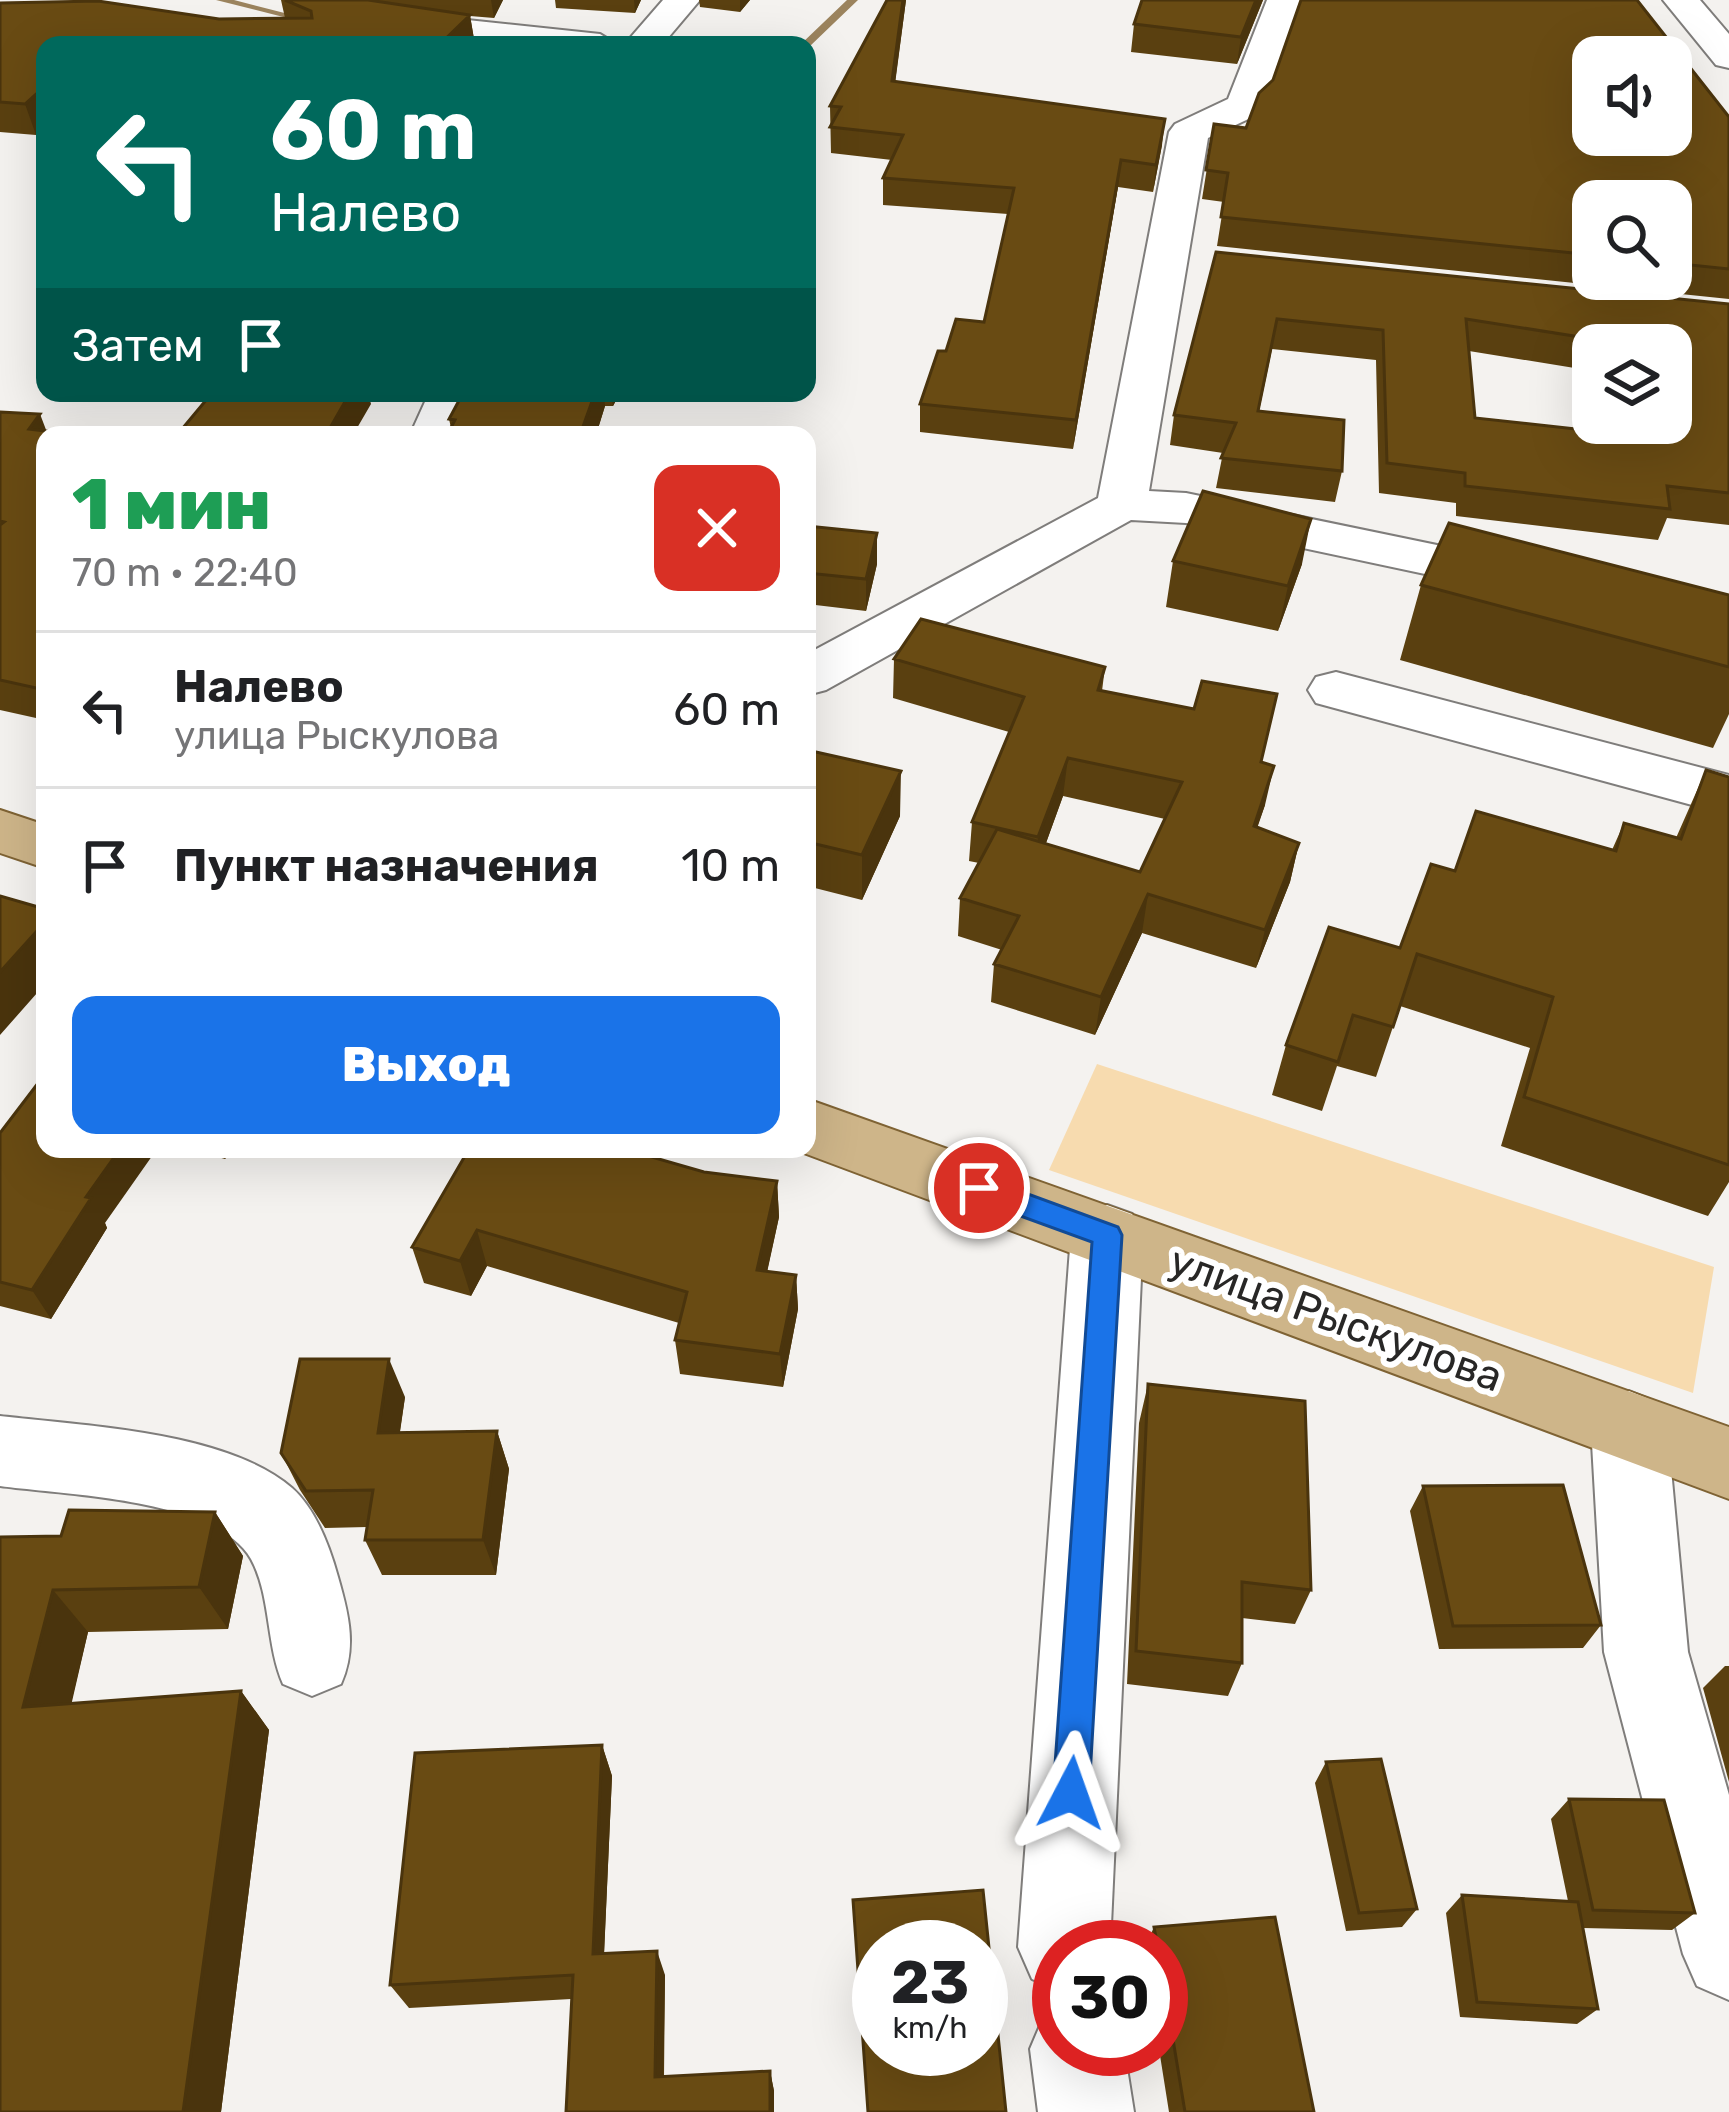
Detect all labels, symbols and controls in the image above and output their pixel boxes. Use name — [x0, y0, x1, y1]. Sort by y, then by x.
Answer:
map controls — [1572, 36, 1692, 444]
button: sound — [1572, 36, 1692, 156]
text: 60 m — [270, 80, 477, 180]
icon: left — [72, 84, 228, 240]
button: search — [1572, 180, 1692, 300]
text: Налево — [270, 181, 461, 245]
icon: arrive — [228, 312, 294, 378]
text: Затем — [72, 319, 204, 372]
button: layers — [1572, 324, 1692, 444]
text: 1 мин — [72, 462, 271, 547]
button: close — [654, 465, 780, 591]
text: 70 m · 22:40 — [72, 550, 298, 596]
text: Налево — [174, 660, 344, 713]
icon: left — [72, 677, 138, 743]
text: 60 m — [673, 683, 780, 736]
text: улица Рыскулова — [174, 713, 499, 759]
icon: arrive — [72, 833, 138, 899]
text: Пункт назначения — [174, 839, 599, 892]
text: 10 m — [681, 839, 780, 892]
button: Выход — [72, 996, 780, 1134]
pin — [928, 1137, 1030, 1239]
icon: arrive — [946, 1155, 1012, 1221]
street label: улица Рыскулова — [1163, 1236, 1509, 1402]
position arrow — [1008, 1730, 1134, 1856]
speed limit sign: 30 — [1032, 1920, 1188, 2076]
text: 23 — [891, 1947, 969, 2018]
text: km/h — [893, 2010, 967, 2046]

